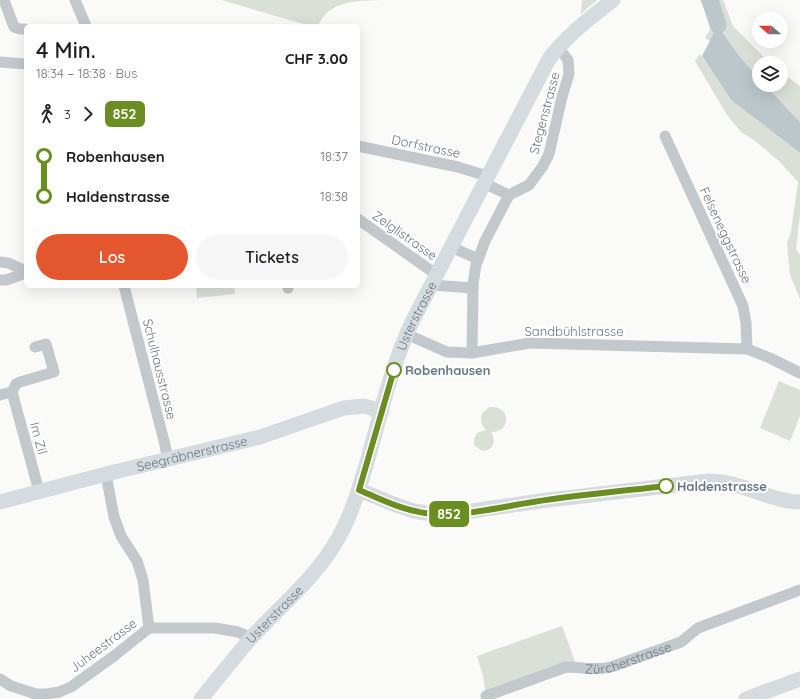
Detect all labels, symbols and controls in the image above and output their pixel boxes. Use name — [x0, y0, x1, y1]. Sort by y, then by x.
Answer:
north arrow — [752, 12, 788, 48]
map controls — [752, 12, 788, 92]
text: 4 Min. — [36, 36, 96, 64]
text: CHF 3.00 — [285, 49, 348, 68]
button: layers — [752, 56, 788, 92]
text: 18:34 – 18:38 · Bus — [36, 65, 137, 81]
street label: Stegenstrasse — [525, 70, 563, 156]
icon: walk — [36, 103, 58, 125]
icon: forward — [77, 103, 99, 125]
text: 852 — [113, 105, 137, 123]
text: 3 — [64, 106, 71, 122]
street label: Dorfstrasse — [390, 131, 462, 161]
text: Robenhausen — [66, 147, 165, 166]
text: 18:37 — [320, 148, 348, 164]
street label: Felseneggstrasse — [697, 184, 755, 286]
text: Haldenstrasse — [66, 187, 170, 206]
text: 18:38 — [320, 188, 348, 204]
street label: Zelglistrasse — [370, 207, 440, 263]
button: Los — [36, 234, 188, 280]
button: Tickets — [196, 234, 348, 280]
street label: Usterstrasse — [393, 279, 440, 353]
street label: Schulhausstrasse — [140, 317, 180, 421]
street label: Sandbühlstrasse — [525, 323, 624, 339]
marker: Robenhausen — [386, 362, 402, 378]
place label: Robenhausen — [405, 362, 491, 378]
street label: Im Zil — [27, 420, 51, 456]
street label: Seegräbnerstrasse — [135, 432, 249, 474]
marker: Haldenstrasse — [658, 478, 674, 494]
place label: Haldenstrasse — [677, 478, 767, 494]
line badge: 852 — [426, 501, 472, 527]
text: 852 — [437, 505, 461, 523]
street label: Usterstrasse — [242, 582, 306, 647]
street label: Juheestrasse — [66, 615, 140, 675]
street label: Zürcherstrasse — [584, 638, 673, 677]

